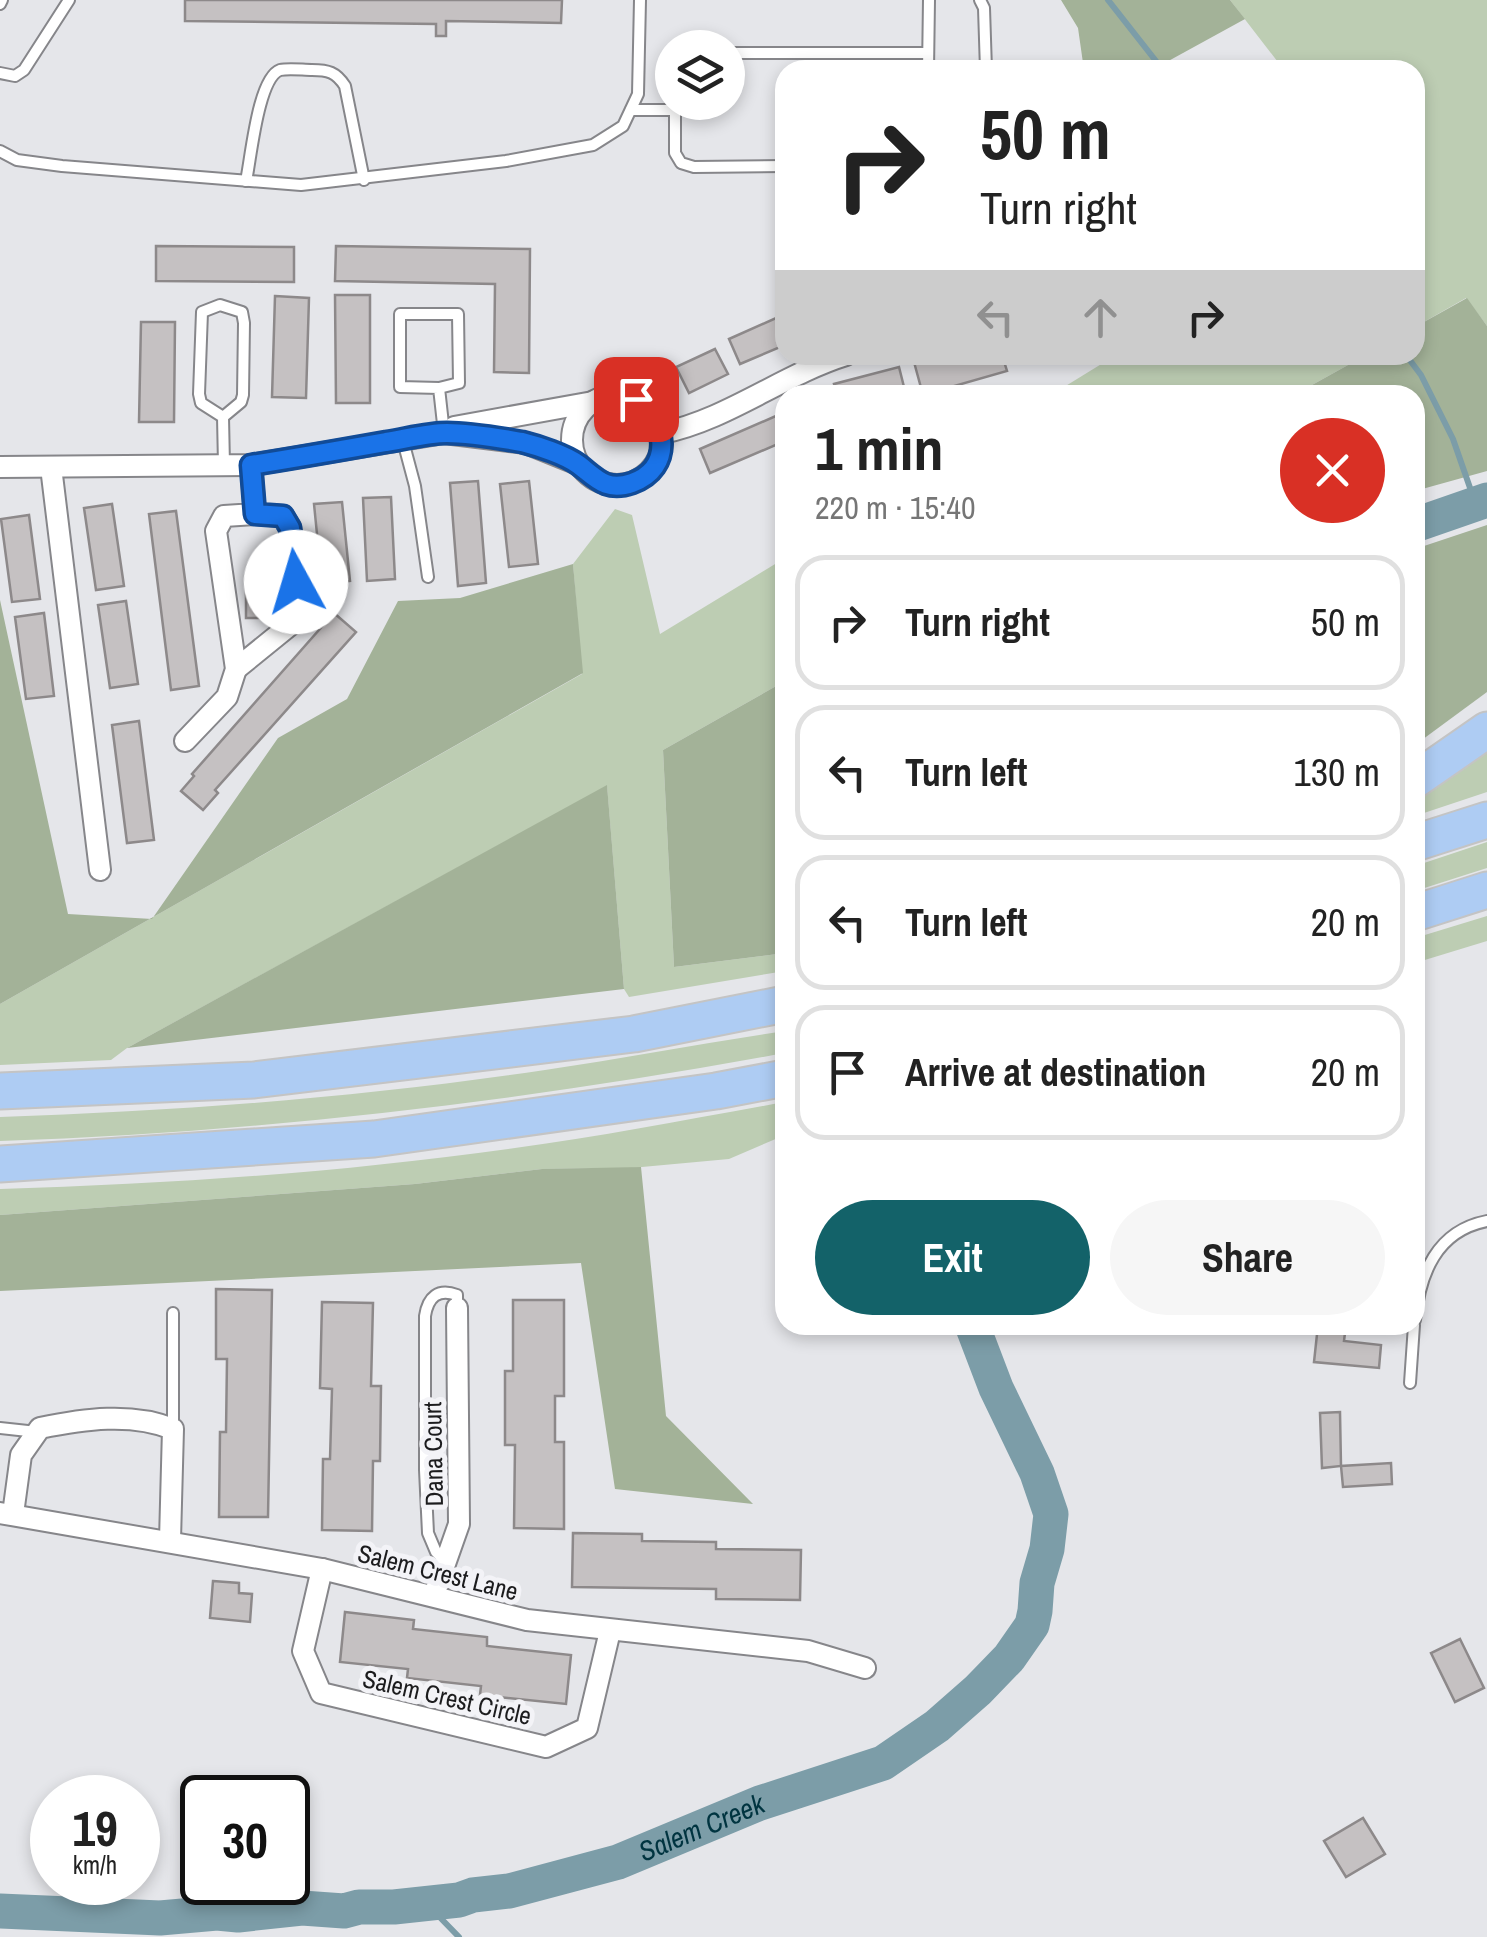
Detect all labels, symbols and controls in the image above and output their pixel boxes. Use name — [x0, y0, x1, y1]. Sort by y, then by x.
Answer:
map controls — [655, 30, 745, 120]
button: layers — [655, 30, 745, 120]
text: 50 m — [980, 87, 1111, 181]
icon: right — [815, 100, 945, 230]
text: Turn right — [980, 177, 1137, 238]
icon: left — [968, 290, 1023, 345]
icon: ahead — [1073, 290, 1128, 345]
icon: right — [1178, 290, 1233, 345]
pin — [594, 357, 679, 442]
icon: arrive — [609, 372, 664, 427]
text: 1 min — [815, 408, 944, 489]
button: close — [1280, 418, 1385, 523]
text: 220 m · 15:40 — [815, 486, 975, 529]
position arrow — [244, 530, 348, 634]
icon: right — [820, 595, 875, 650]
text: Turn right — [905, 597, 1050, 648]
text: 50 m — [1311, 597, 1380, 648]
icon: left — [820, 745, 875, 800]
text: Turn left — [905, 747, 1027, 798]
text: 130 m — [1293, 747, 1380, 798]
icon: left — [820, 895, 875, 950]
text: Turn left — [905, 897, 1027, 948]
text: 20 m — [1311, 897, 1380, 948]
icon: arrive — [820, 1045, 875, 1100]
text: Arrive at destination — [905, 1047, 1206, 1098]
text: 20 m — [1311, 1047, 1380, 1098]
button: Exit — [815, 1200, 1090, 1315]
button: Share — [1110, 1200, 1385, 1315]
street label: Dana Court — [415, 1401, 451, 1507]
street label: Salem Crest Lane — [354, 1536, 522, 1608]
street label: Salem Crest Circle — [359, 1661, 535, 1733]
speed limit sign: 30 — [180, 1775, 310, 1905]
water label: Salem Creek — [633, 1784, 771, 1870]
text: 19 — [72, 1794, 118, 1862]
text: km/h — [73, 1848, 117, 1882]

